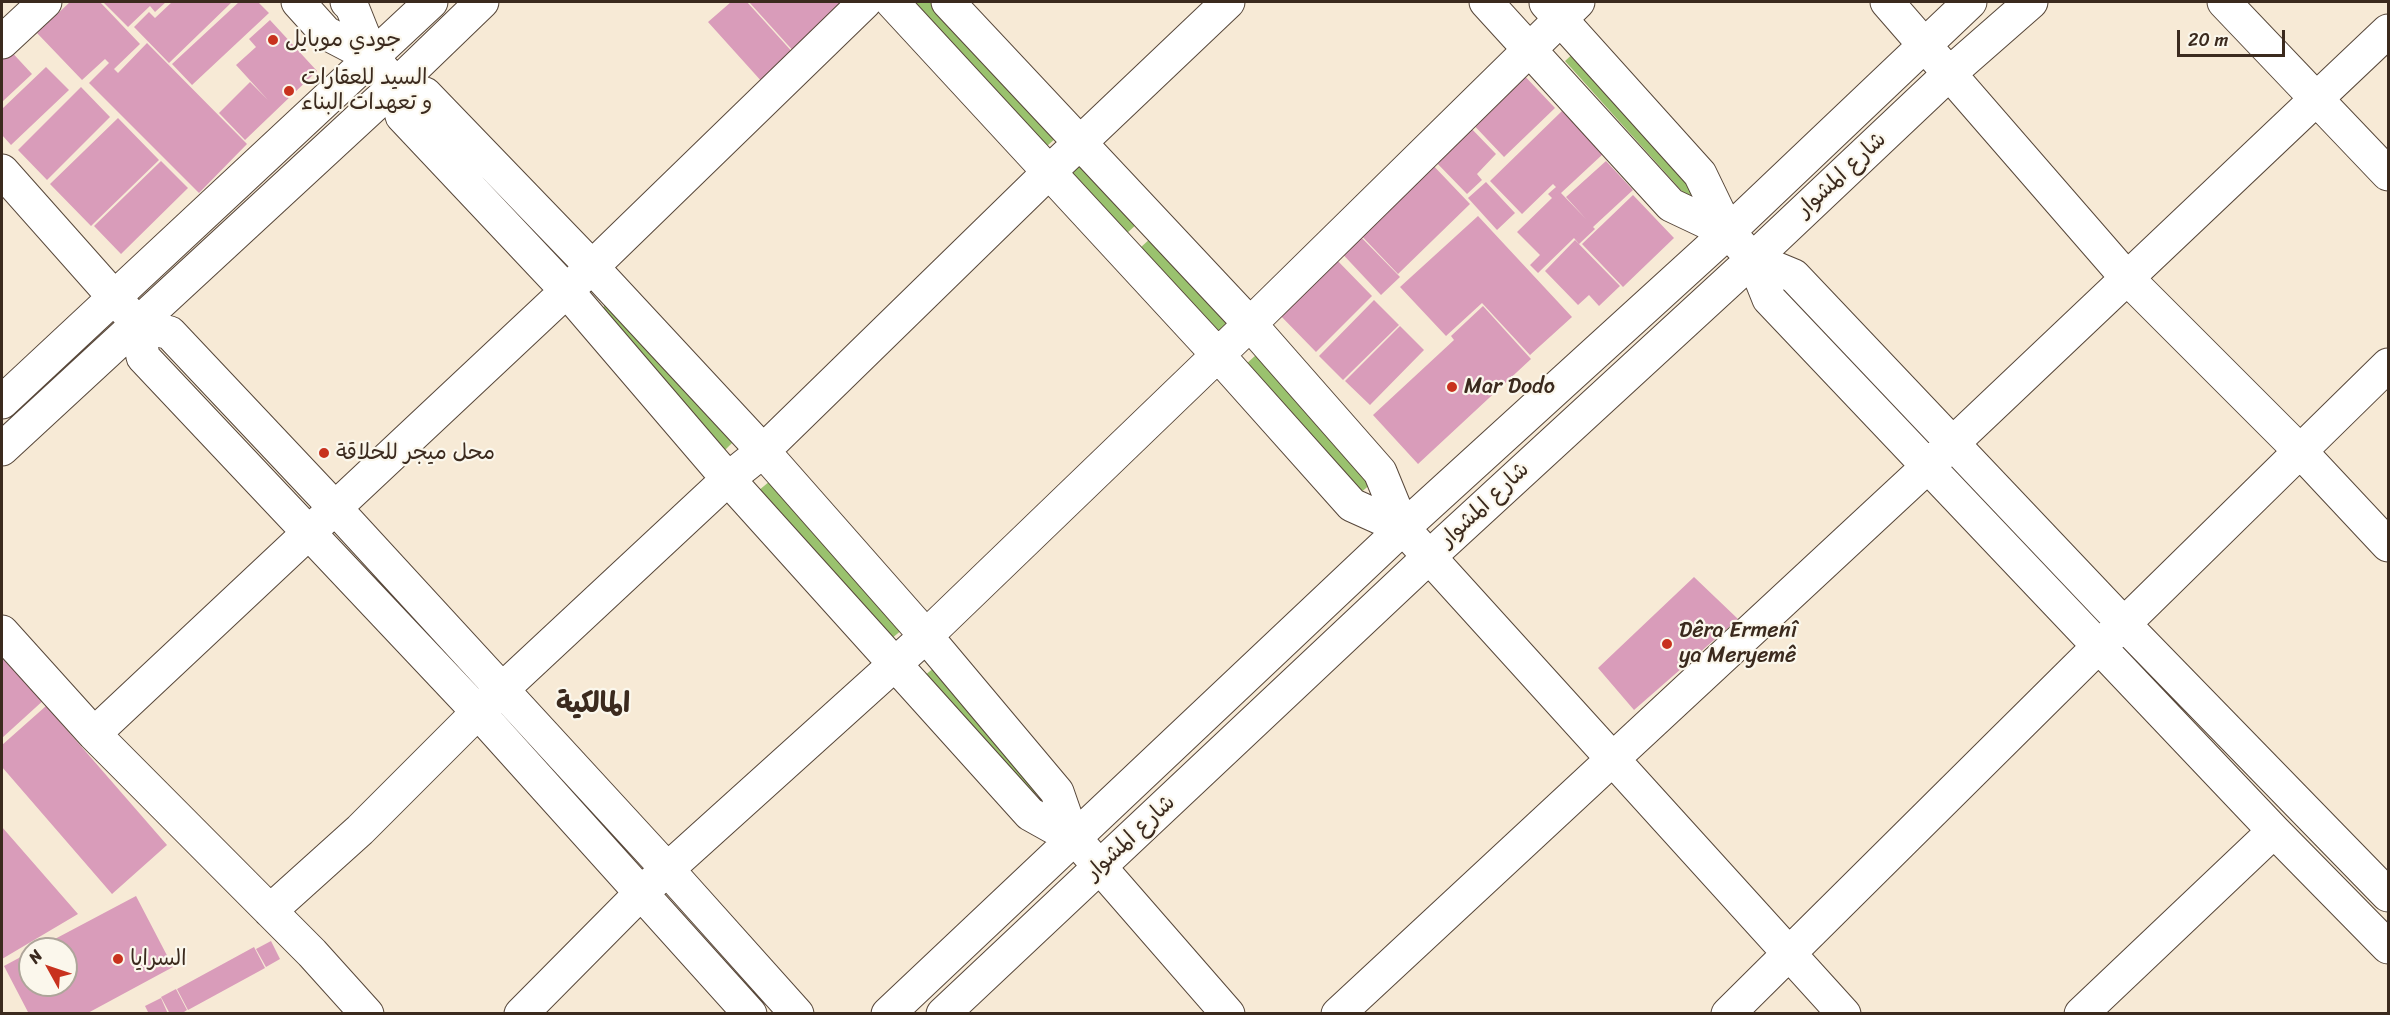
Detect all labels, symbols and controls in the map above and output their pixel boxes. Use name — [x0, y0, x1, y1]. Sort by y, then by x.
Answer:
scale bar — [2180, 18, 2288, 56]
text: 20 m — [2188, 24, 2228, 56]
place label: جودي موبايل — [285, 27, 401, 53]
marker: جودي موبايل — [266, 33, 280, 47]
place label: السيد للعقارات و تعهدات البناء — [301, 65, 432, 116]
marker: السيد للعقارات و تعهدات البناء — [282, 84, 296, 98]
street label: شارع المشوار — [1792, 127, 1892, 223]
place label: Mar Dodo — [1464, 374, 1555, 400]
marker: Mar Dodo — [1445, 380, 1459, 394]
place label: محل ميجر للحلاقة — [336, 440, 495, 466]
marker: محل ميجر للحلاقة — [317, 446, 331, 460]
street label: شارع المشوار — [1435, 457, 1535, 553]
place label: Dêra Ermenî ya Meryemê — [1679, 618, 1797, 670]
marker: Dêra Ermenî ya Meryemê — [1660, 637, 1674, 651]
district label: المالكية — [556, 688, 630, 722]
street label: شارع المشوار — [1081, 790, 1181, 886]
north arrow — [18, 937, 78, 997]
text: N — [21, 943, 50, 970]
place label: السرايا — [130, 946, 187, 972]
marker: السرايا — [111, 952, 125, 966]

